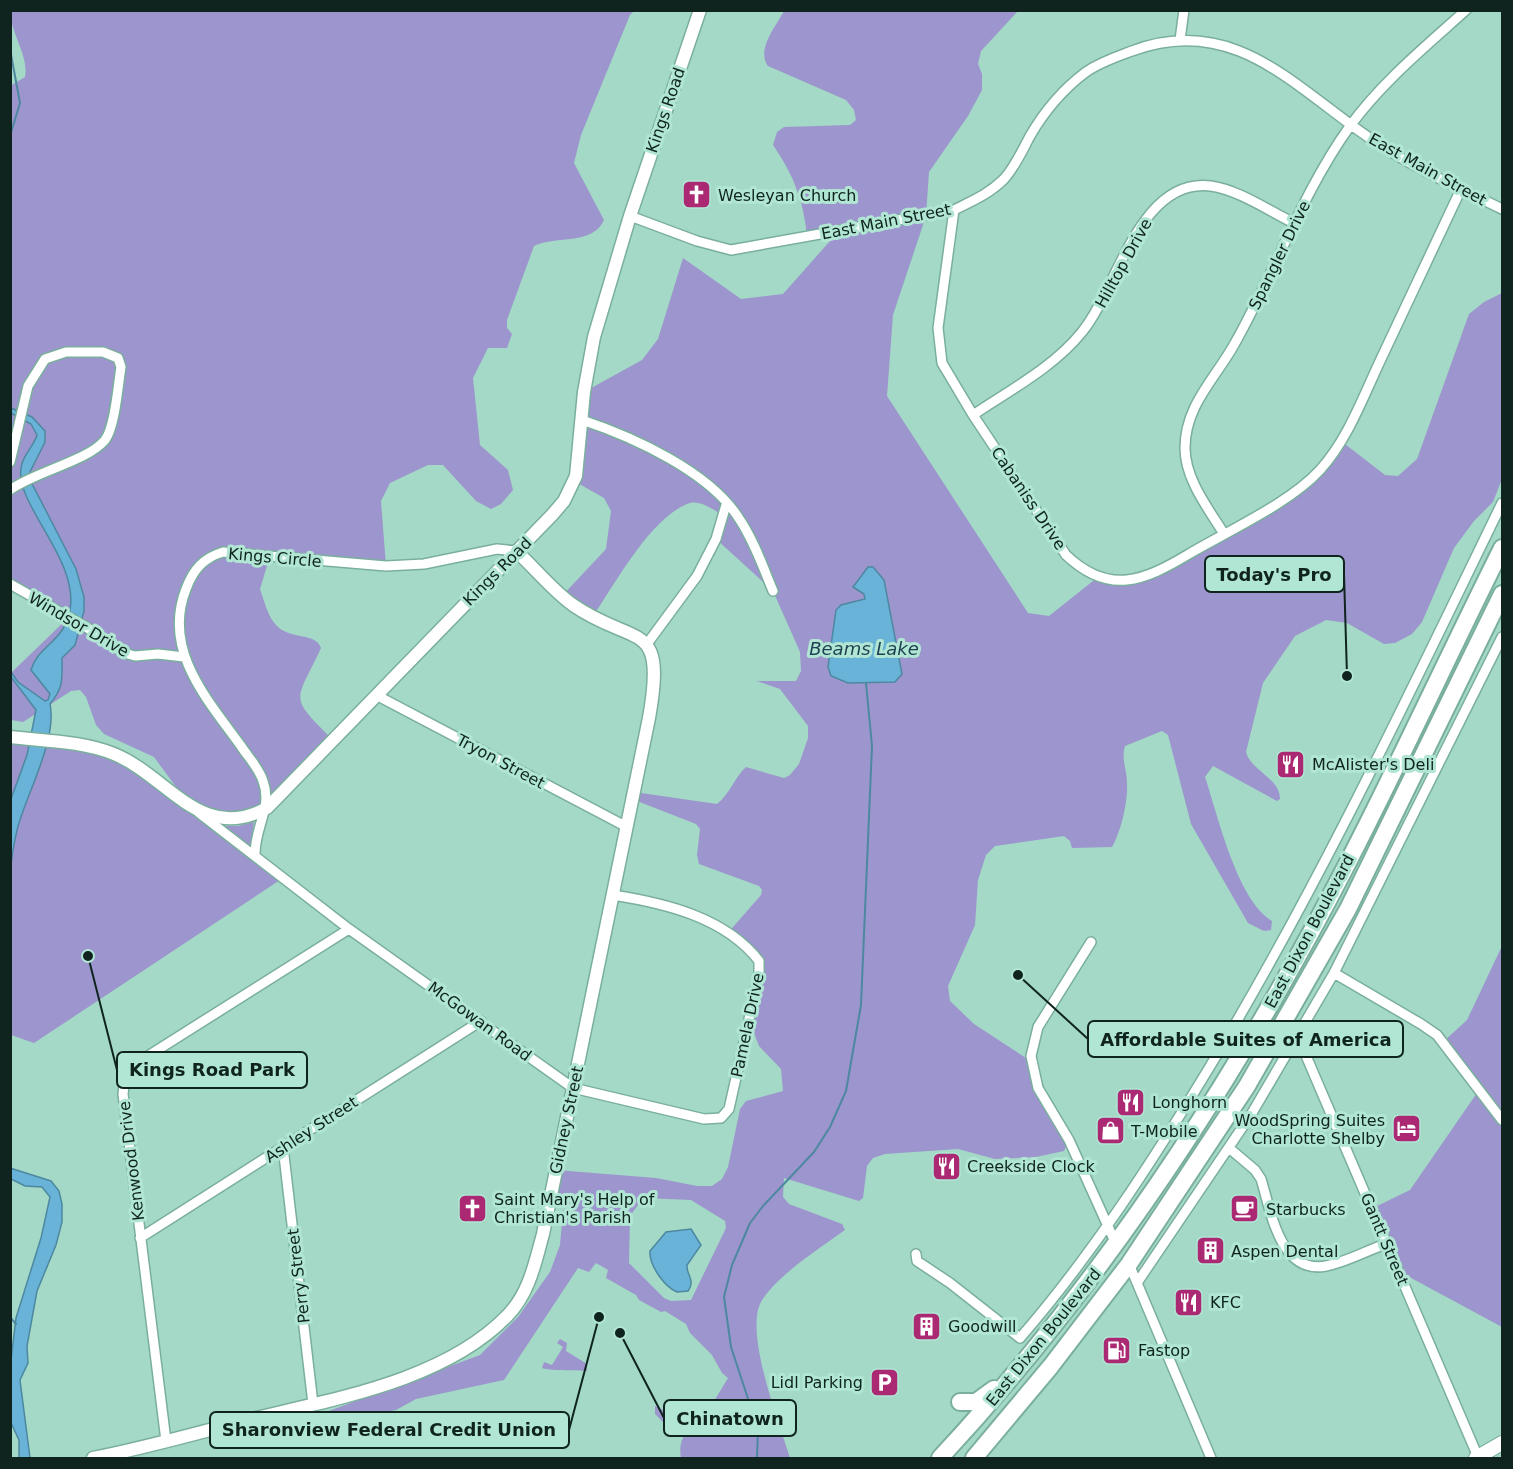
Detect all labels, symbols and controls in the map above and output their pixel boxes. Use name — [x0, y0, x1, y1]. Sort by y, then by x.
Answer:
street label: Kings Road — [642, 65, 689, 155]
street label: East Main Street — [1366, 129, 1490, 210]
church icon: Wesleyan Church — [681, 179, 713, 211]
place label: Wesleyan Church — [718, 186, 856, 205]
street label: Spangler Drive — [1245, 198, 1314, 313]
street label: East Main Street — [820, 200, 952, 243]
street label: Hilltop Drive — [1091, 215, 1156, 311]
street label: Cabaniss Drive — [987, 443, 1070, 553]
street label: Kings Road — [459, 533, 535, 609]
street label: Kings Circle — [228, 544, 322, 571]
callout: Today's Pro — [1205, 556, 1344, 592]
text: Today's Pro — [1216, 564, 1332, 585]
street label: Windsor Drive — [25, 588, 132, 661]
water label: Beams Lake — [809, 638, 919, 659]
street label: Tryon Street — [453, 730, 548, 793]
restaurant icon: McAlister's Deli — [1275, 748, 1307, 780]
place label: McAlister's Deli — [1312, 755, 1434, 774]
street label: East Dixon Boulevard — [1261, 851, 1358, 1011]
street label: Pamela Drive — [727, 971, 768, 1079]
street label: McGowan Road — [424, 978, 535, 1065]
callout: Affordable Suites of America — [1088, 1021, 1403, 1057]
text: Affordable Suites of America — [1100, 1029, 1392, 1050]
callout: Kings Road Park — [117, 1052, 307, 1088]
text: Kings Road Park — [129, 1059, 296, 1080]
street label: Gidney Street — [546, 1064, 587, 1176]
restaurant icon: Longhorn — [1115, 1086, 1147, 1118]
street label: Ashley Street — [261, 1092, 361, 1166]
place label: Longhorn — [1152, 1093, 1227, 1112]
street label: Kenwood Drive — [115, 1100, 148, 1222]
place label: WoodSpring Suites Charlotte Shelby — [1234, 1111, 1385, 1148]
hotel icon: WoodSpring Suites Charlotte Shelby — [1390, 1113, 1422, 1145]
shop icon: T-Mobile — [1094, 1115, 1126, 1147]
place label: T-Mobile — [1130, 1122, 1198, 1141]
restaurant icon: Creekside Clock — [930, 1150, 962, 1182]
place label: Creekside Clock — [967, 1157, 1095, 1176]
place label: Saint Mary's Help of Christian's Parish — [494, 1190, 655, 1227]
street label: Gantt Street — [1357, 1190, 1413, 1288]
church icon: Saint Mary's Help of Christian's Parish — [457, 1192, 489, 1224]
cafe icon: Starbucks — [1229, 1193, 1261, 1225]
place label: Starbucks — [1266, 1200, 1346, 1219]
street label: Perry Street — [283, 1228, 314, 1324]
building icon: Aspen Dental — [1194, 1235, 1226, 1267]
place label: Aspen Dental — [1231, 1242, 1338, 1261]
street label: East Dixon Boulevard — [982, 1265, 1105, 1410]
restaurant icon: KFC — [1173, 1286, 1205, 1318]
place label: KFC — [1210, 1293, 1241, 1312]
building icon: Goodwill — [911, 1310, 943, 1342]
place label: Goodwill — [948, 1317, 1017, 1336]
fuel station icon: Fastop — [1101, 1334, 1133, 1366]
place label: Fastop — [1138, 1341, 1190, 1360]
parking icon: Lidl Parking — [868, 1366, 900, 1398]
place label: Lidl Parking — [771, 1373, 863, 1392]
callout: Chinatown — [664, 1400, 796, 1436]
text: Chinatown — [676, 1408, 784, 1429]
callout: Sharonview Federal Credit Union — [210, 1412, 569, 1448]
text: Sharonview Federal Credit Union — [222, 1419, 556, 1440]

